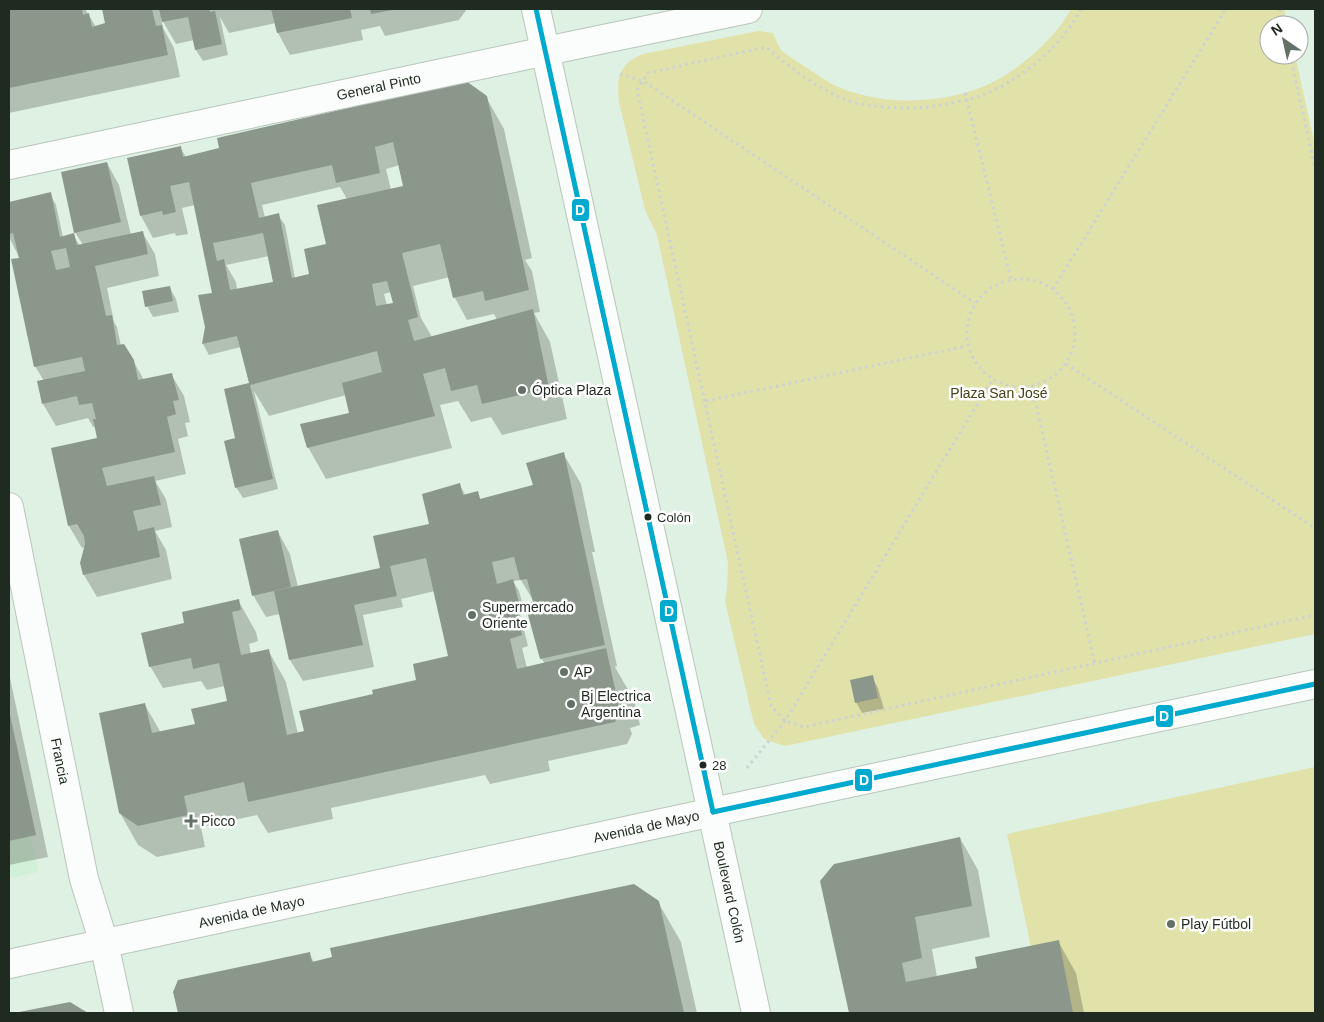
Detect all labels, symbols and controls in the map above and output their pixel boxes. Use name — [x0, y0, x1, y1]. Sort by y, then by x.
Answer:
north arrow — [1259, 15, 1309, 65]
text: N — [1268, 20, 1285, 39]
street label: General Pinto — [335, 70, 423, 103]
line badge: D — [571, 198, 590, 222]
text: D — [575, 202, 585, 218]
place label: Óptica Plaza — [532, 382, 612, 398]
marker: Óptica Plaza — [516, 384, 528, 396]
park label: Plaza San José — [950, 385, 1048, 401]
place label: Colón — [657, 510, 691, 525]
marker: Colón — [643, 512, 653, 522]
place label: Supermercado Oriente — [482, 599, 574, 631]
line badge: D — [659, 599, 678, 623]
text: D — [664, 603, 674, 619]
marker: Supermercado Oriente — [466, 609, 478, 621]
place label: AP — [574, 664, 593, 680]
marker: AP — [558, 666, 570, 678]
place label: Bj Electrica Argentina — [581, 688, 651, 720]
marker: Bj Electrica Argentina — [565, 698, 577, 710]
line badge: D — [1155, 704, 1174, 728]
text: D — [1159, 708, 1169, 724]
street label: Francia — [48, 736, 73, 786]
place label: 28 — [712, 758, 726, 773]
marker: 28 — [698, 760, 708, 770]
line badge: D — [854, 768, 873, 792]
text: D — [859, 772, 869, 788]
street label: Avenida de Mayo — [592, 807, 701, 846]
place label: Picco — [201, 813, 235, 829]
marker: Picco — [185, 815, 197, 827]
street label: Boulevard Colón — [711, 840, 748, 944]
street label: Avenida de Mayo — [197, 892, 306, 931]
place label: Play Fútbol — [1181, 916, 1251, 932]
marker: Play Fútbol — [1165, 918, 1177, 930]

